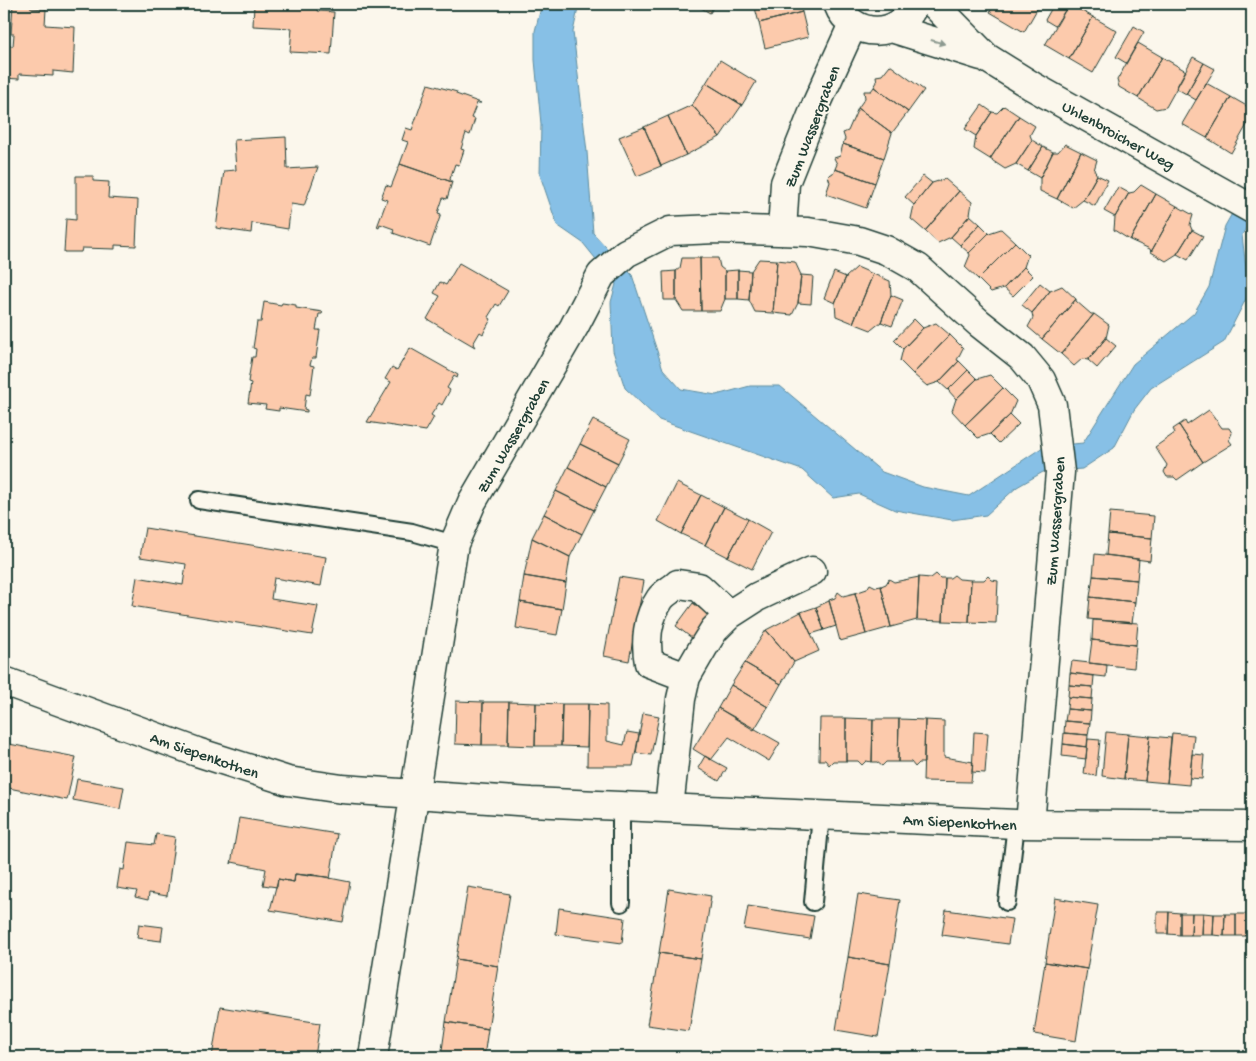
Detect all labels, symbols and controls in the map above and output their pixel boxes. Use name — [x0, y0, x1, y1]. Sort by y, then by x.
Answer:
one-way arrow — [930, 38, 946, 46]
street label: Zum Wassergraben — [782, 63, 846, 191]
street label: Uhlenbroicher Weg — [1058, 98, 1177, 176]
street label: Zum Wassergraben — [475, 376, 556, 497]
street label: Zum Wassergraben — [1044, 456, 1072, 586]
street label: Am Siepenkothen — [147, 730, 261, 785]
street label: Am Siepenkothen — [902, 812, 1018, 837]

